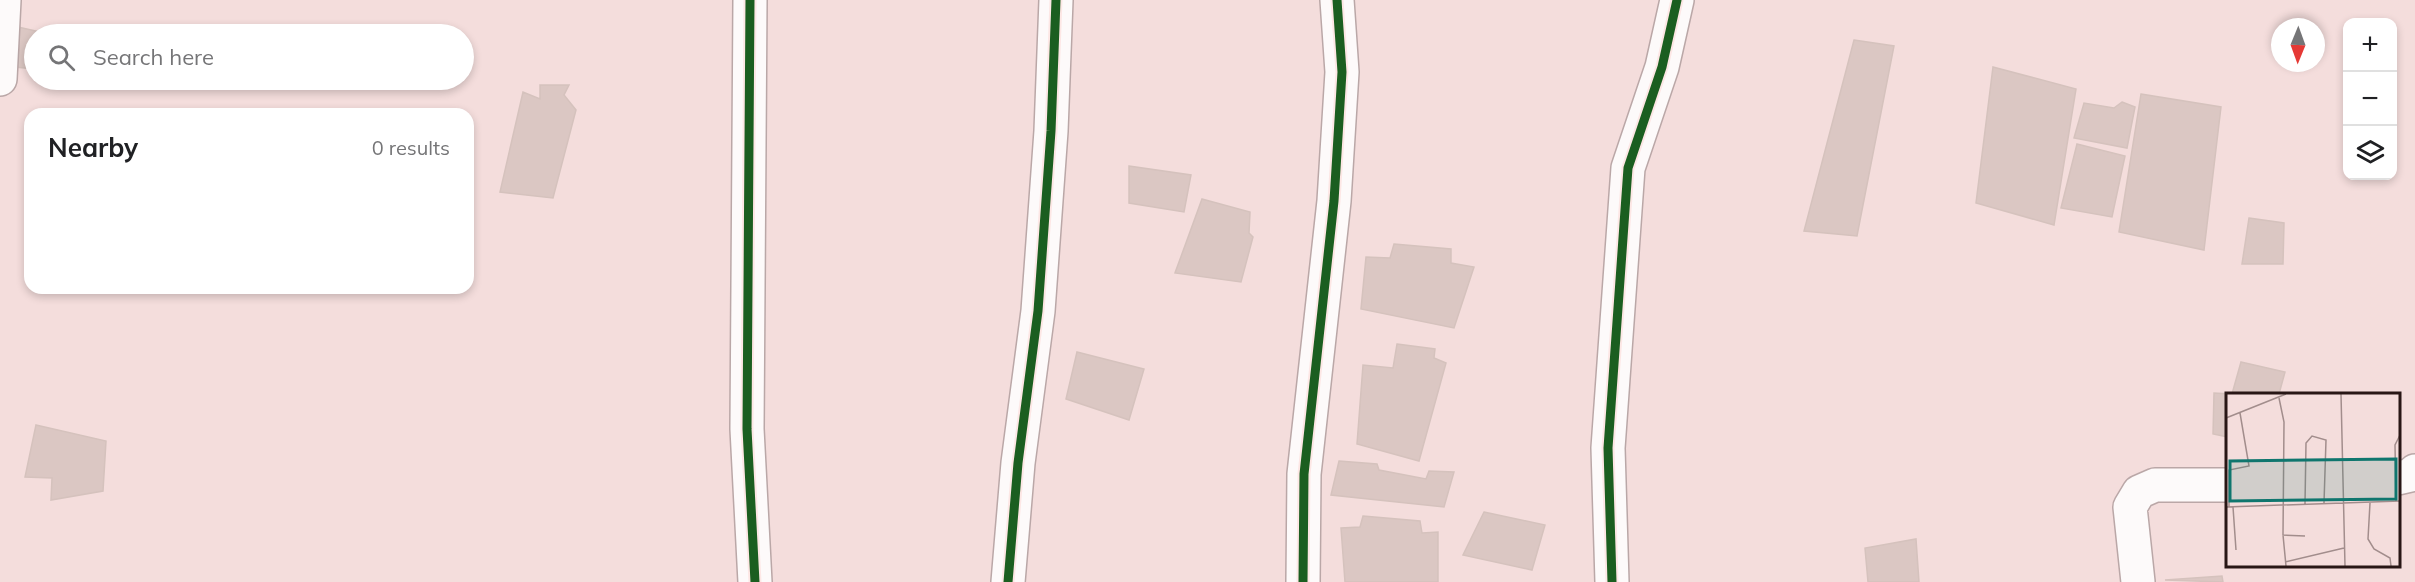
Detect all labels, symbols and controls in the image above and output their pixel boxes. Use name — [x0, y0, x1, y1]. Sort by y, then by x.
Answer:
north arrow — [2271, 18, 2325, 72]
map controls — [2343, 18, 2397, 180]
button: + — [2343, 18, 2397, 72]
search box — [24, 24, 474, 90]
icon: search — [45, 41, 78, 74]
text: Search here — [93, 43, 214, 71]
button: − — [2343, 72, 2397, 126]
button: layers — [2343, 126, 2397, 180]
text: Nearby — [48, 131, 138, 164]
text: 0 results — [372, 135, 450, 160]
inset map — [2226, 393, 2400, 567]

